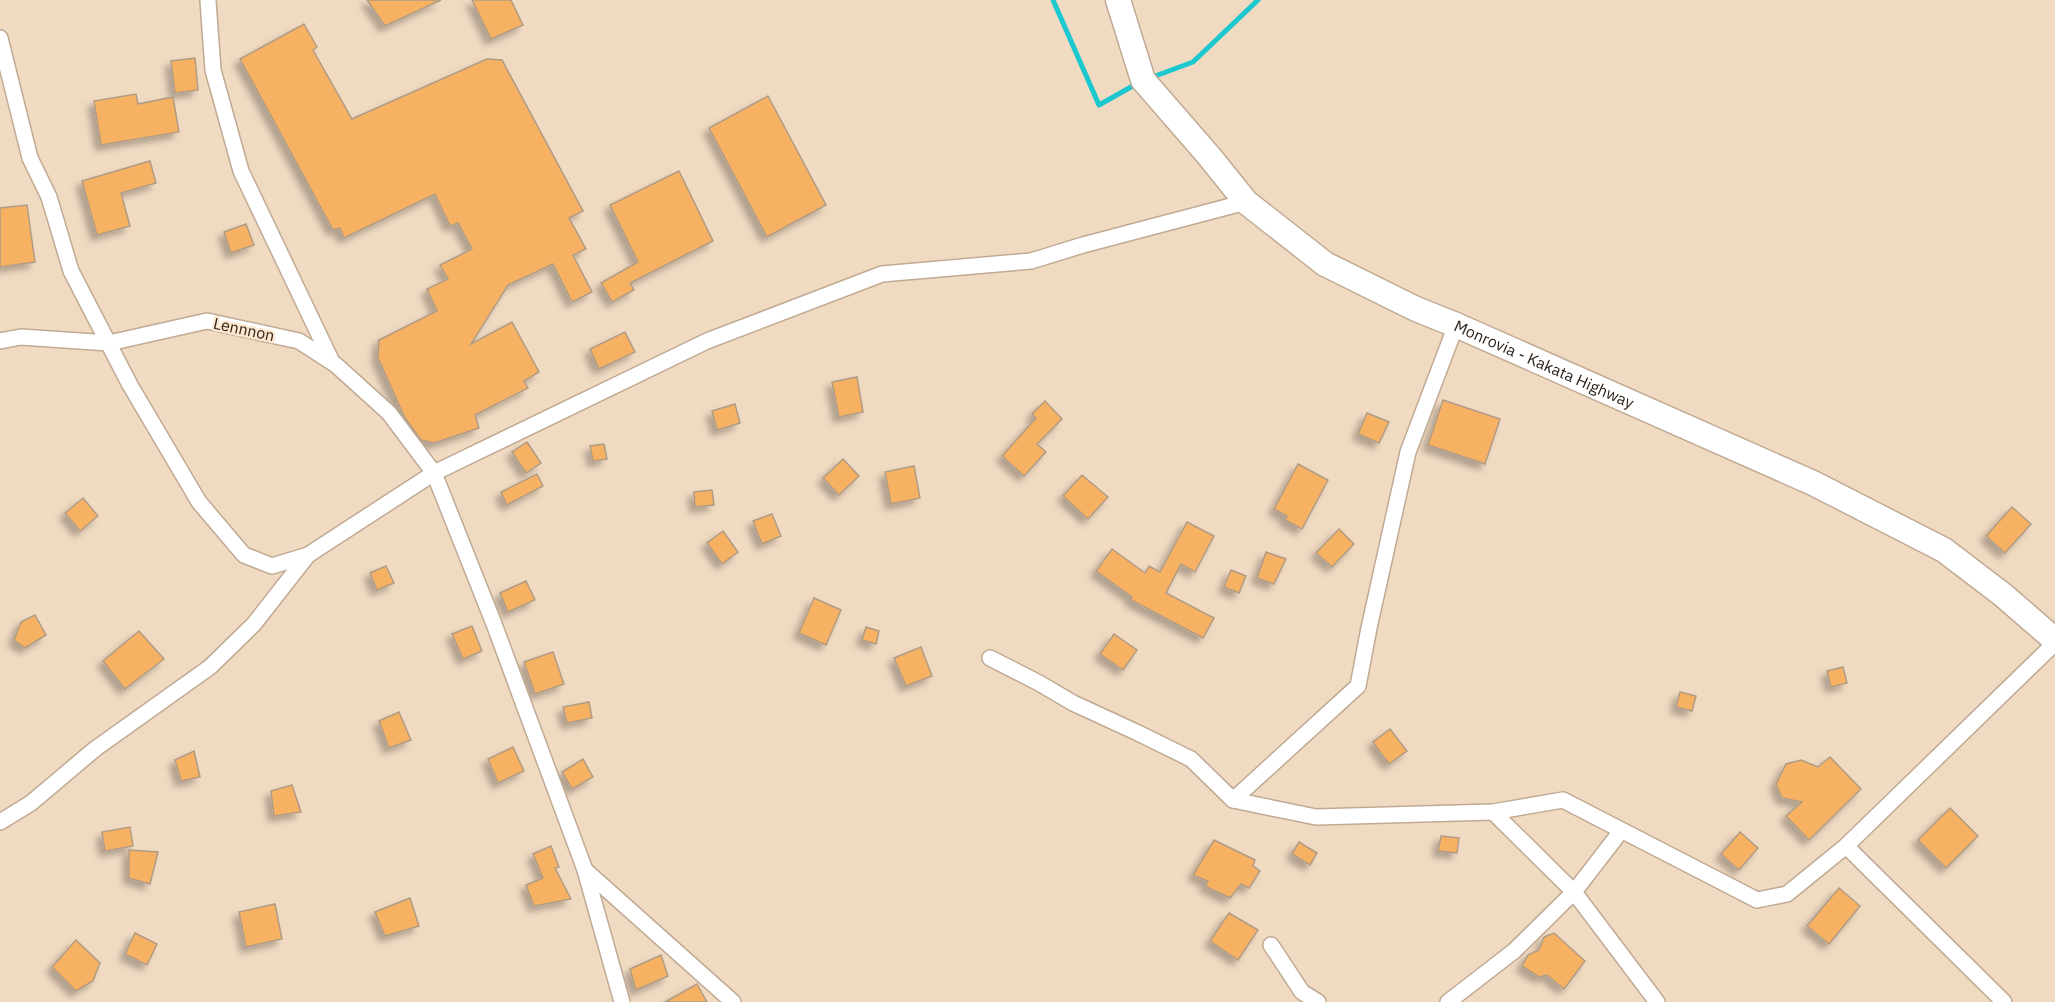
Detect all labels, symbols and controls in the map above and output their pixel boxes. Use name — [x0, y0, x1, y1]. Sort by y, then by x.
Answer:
street label: Lennnon — [212, 313, 276, 345]
street label: Monrovia - Kakata Highway — [1451, 315, 1637, 413]

